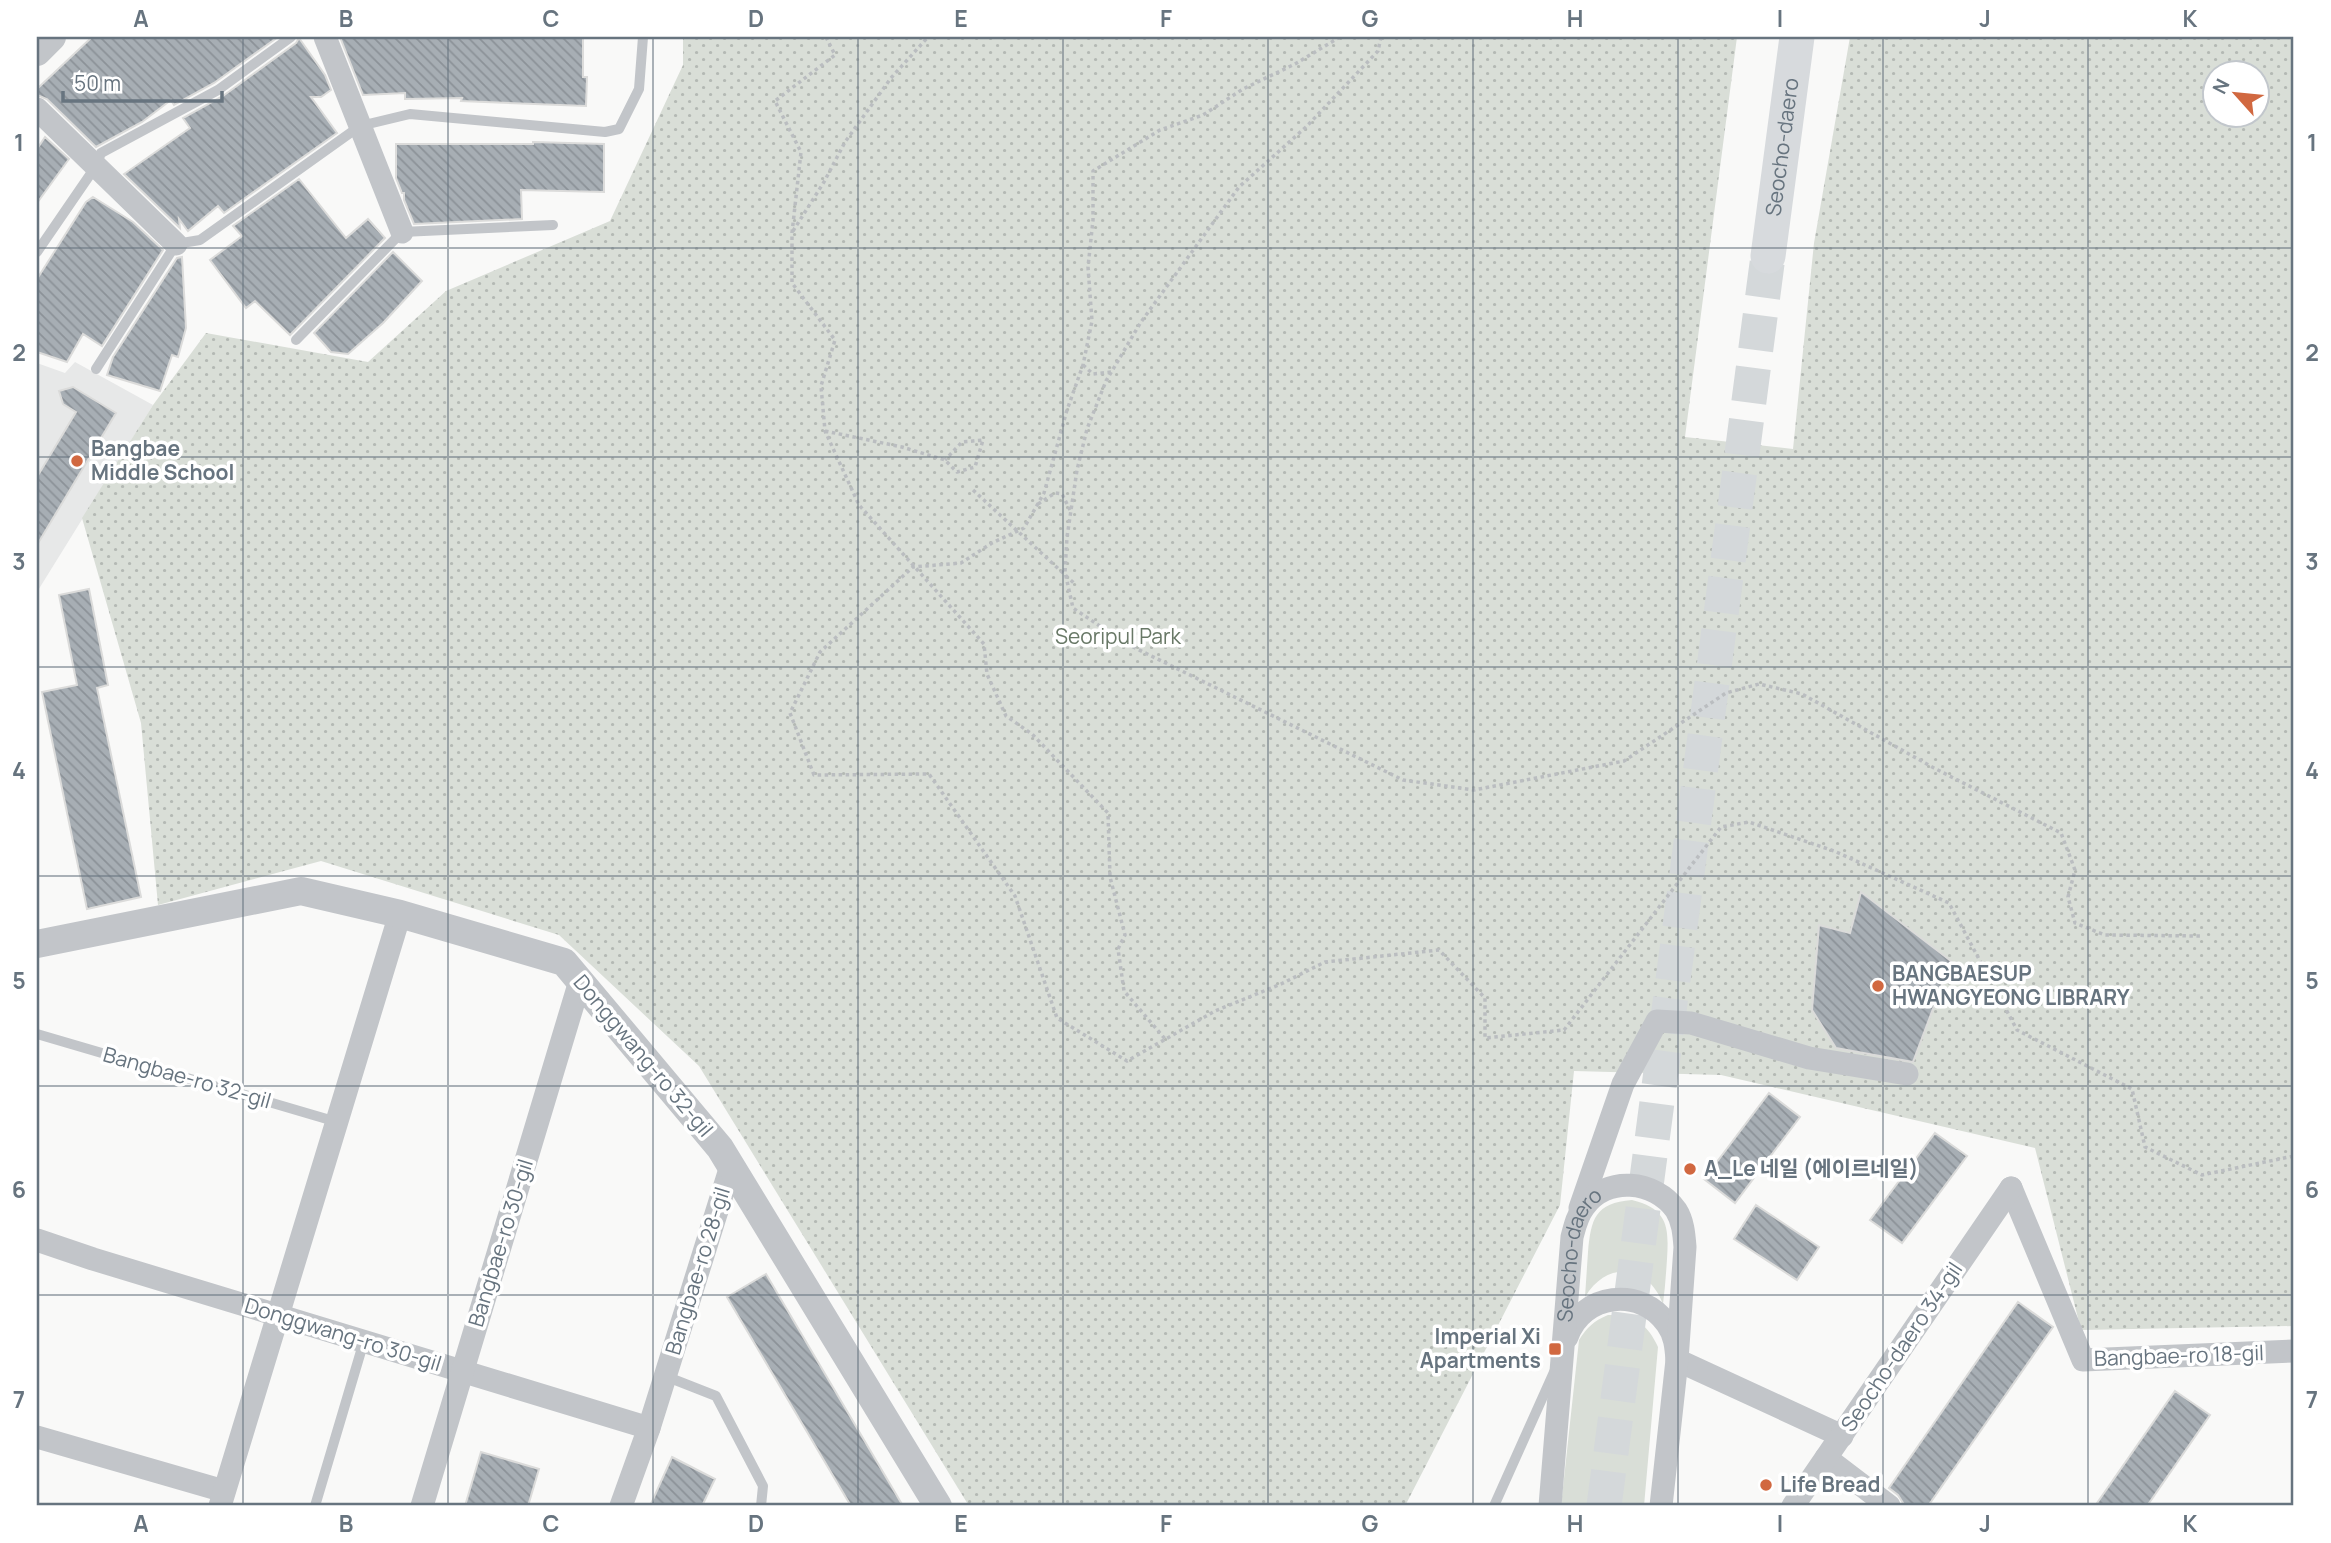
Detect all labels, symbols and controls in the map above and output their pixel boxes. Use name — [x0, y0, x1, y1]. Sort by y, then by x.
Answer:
text: A — [133, 2, 149, 34]
text: B — [339, 2, 353, 34]
text: C — [543, 2, 560, 34]
text: D — [748, 2, 764, 34]
text: E — [954, 2, 968, 34]
text: F — [1160, 2, 1172, 34]
text: G — [1362, 2, 1379, 34]
text: H — [1567, 2, 1583, 34]
text: I — [1777, 2, 1783, 34]
text: J — [1979, 2, 1991, 34]
text: K — [2183, 2, 2198, 34]
scale bar — [63, 60, 222, 104]
north arrow — [2202, 60, 2272, 130]
text: 50 m — [74, 69, 121, 97]
text: N — [2206, 74, 2236, 98]
street label: Seocho-daero — [1758, 76, 1804, 218]
text: 1 — [14, 126, 24, 158]
text: 1 — [2307, 126, 2317, 158]
text: 2 — [12, 336, 26, 368]
text: 2 — [2305, 336, 2319, 368]
place label: Bangbae Middle School — [91, 434, 234, 486]
marker: Bangbae Middle School — [69, 453, 85, 469]
text: 3 — [12, 545, 26, 577]
text: 3 — [2305, 545, 2319, 577]
park label: Seoripul Park — [1055, 622, 1182, 650]
text: 4 — [12, 754, 26, 786]
text: 4 — [2305, 754, 2319, 786]
place label: BANGBAESUP HWANGYEONG LIBRARY — [1892, 959, 2130, 1011]
text: 5 — [12, 964, 26, 996]
text: 5 — [2305, 964, 2319, 996]
street label: Donggwang-ro 32-gil — [568, 968, 720, 1142]
marker: BANGBAESUP HWANGYEONG LIBRARY — [1870, 978, 1886, 994]
street label: Bangbae-ro 32-gil — [100, 1040, 274, 1114]
place label: A_Le 네일 (에이르네일) — [1704, 1154, 1918, 1182]
street label: Bangbae-ro 30-gil — [461, 1155, 539, 1330]
marker: A_Le 네일 (에이르네일) — [1682, 1161, 1698, 1177]
text: 6 — [12, 1173, 26, 1205]
text: 6 — [2305, 1173, 2319, 1205]
street label: Seocho-daero — [1550, 1180, 1607, 1323]
street label: Bangbae-ro 28-gil — [658, 1183, 736, 1358]
street label: Seocho-daero 34-gil — [1834, 1256, 1968, 1437]
street label: Donggwang-ro 30-gil — [242, 1291, 445, 1377]
place label: Imperial Xi Apartments — [1420, 1322, 1541, 1374]
street label: Bangbae-ro 18-gil — [2093, 1338, 2264, 1372]
marker: Imperial Xi Apartments — [1547, 1341, 1563, 1357]
text: 7 — [13, 1383, 25, 1415]
text: 7 — [2306, 1383, 2318, 1415]
place label: Life Bread — [1780, 1470, 1880, 1498]
marker: Life Bread — [1758, 1477, 1774, 1493]
text: A — [133, 1507, 149, 1539]
text: B — [339, 1507, 353, 1539]
text: C — [543, 1507, 560, 1539]
text: D — [748, 1507, 764, 1539]
text: E — [954, 1507, 968, 1539]
text: F — [1160, 1507, 1172, 1539]
text: G — [1362, 1507, 1379, 1539]
text: H — [1567, 1507, 1583, 1539]
text: I — [1777, 1507, 1783, 1539]
text: J — [1979, 1507, 1991, 1539]
text: K — [2183, 1507, 2198, 1539]

